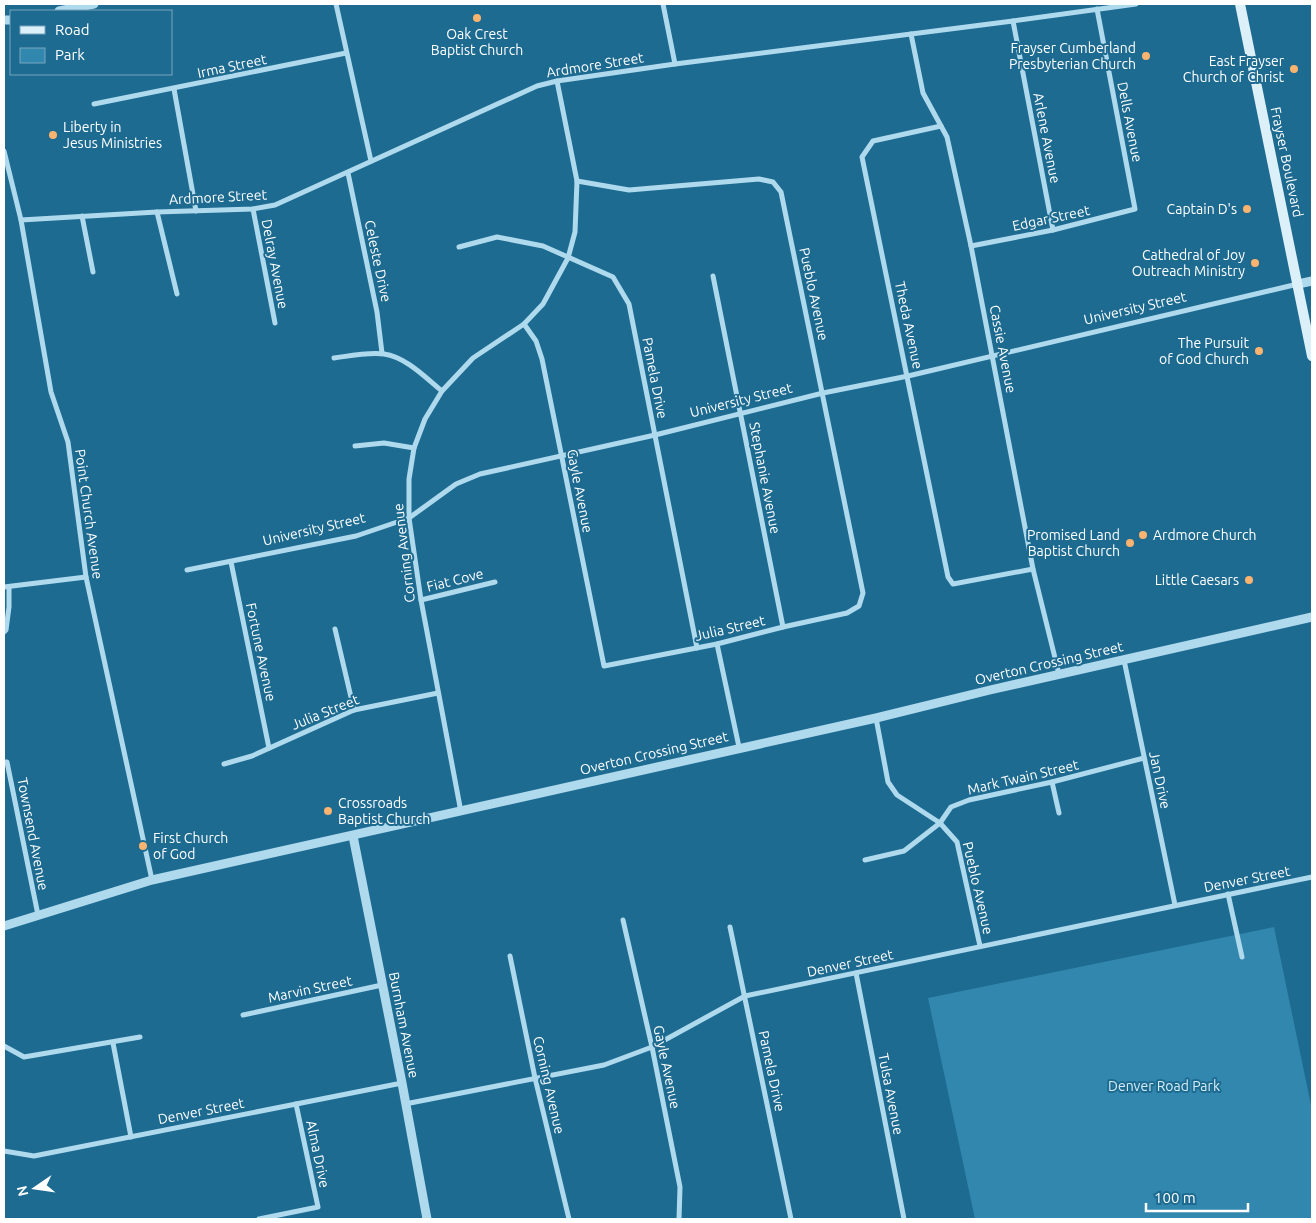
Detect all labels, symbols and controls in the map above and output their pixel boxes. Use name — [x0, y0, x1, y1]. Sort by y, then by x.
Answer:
legend — [10, 10, 172, 75]
marker: Oak Crest Baptist Church — [471, 12, 483, 24]
text: Road — [55, 21, 90, 38]
place label: Oak Crest Baptist Church — [431, 26, 523, 58]
place label: Frayser Cumberland Presbyterian Church — [1009, 40, 1136, 72]
text: Park — [55, 46, 85, 63]
street label: Ardmore Street — [545, 49, 645, 81]
marker: Frayser Cumberland Presbyterian Church — [1140, 50, 1152, 62]
street label: Irma Street — [196, 51, 269, 81]
place label: East Frayser Church of Christ — [1183, 53, 1285, 85]
marker: East Frayser Church of Christ — [1288, 63, 1300, 75]
street label: Dells Avenue — [1114, 81, 1146, 163]
street label: Arlene Avenue — [1030, 91, 1064, 185]
street label: Frayser Boulevard — [1267, 105, 1307, 219]
place label: Liberty in Jesus Ministries — [63, 119, 162, 151]
marker: Liberty in Jesus Ministries — [47, 129, 59, 141]
street label: Ardmore Street — [169, 186, 268, 208]
place label: Captain D's — [1167, 201, 1237, 217]
street label: Edgar Street — [1011, 202, 1092, 234]
marker: Captain D's — [1241, 203, 1253, 215]
street label: Delray Avenue — [258, 218, 292, 310]
street label: Celeste Drive — [362, 219, 394, 303]
street label: Pueblo Avenue — [796, 246, 832, 342]
place label: Cathedral of Joy Outreach Ministry — [1132, 247, 1245, 279]
marker: Cathedral of Joy Outreach Ministry — [1249, 257, 1261, 269]
street label: Theda Avenue — [892, 280, 926, 370]
street label: University Street — [1082, 288, 1188, 328]
street label: Cassie Avenue — [987, 304, 1019, 394]
place label: The Pursuit of God Church — [1159, 335, 1249, 367]
street label: Pamela Drive — [639, 336, 671, 420]
marker: The Pursuit of God Church — [1253, 345, 1265, 357]
street label: University Street — [688, 379, 794, 420]
street label: Stephanie Avenue — [746, 421, 784, 535]
street label: Point Church Avenue — [72, 448, 106, 580]
street label: Gayle Avenue — [564, 448, 596, 534]
street label: Corning Avenue — [390, 502, 418, 604]
street label: University Street — [261, 509, 367, 549]
place label: Promised Land Baptist Church — [1027, 527, 1120, 559]
place label: Ardmore Church — [1153, 527, 1256, 543]
marker: Ardmore Church — [1137, 529, 1149, 541]
marker: Promised Land Baptist Church — [1124, 537, 1136, 549]
street label: Fiat Cove — [425, 565, 485, 595]
place label: Little Caesars — [1155, 572, 1239, 588]
marker: Little Caesars — [1243, 574, 1255, 586]
street label: Fortune Avenue — [243, 601, 279, 703]
street label: Julia Street — [693, 612, 767, 644]
street label: Overton Crossing Street — [973, 638, 1125, 688]
street label: Julia Street — [289, 691, 362, 733]
street label: Overton Crossing Street — [578, 728, 730, 778]
street label: Jan Drive — [1146, 750, 1174, 810]
street label: Mark Twain Street — [966, 756, 1081, 798]
street label: Townsend Avenue — [14, 776, 52, 892]
place label: Crossroads Baptist Church — [338, 795, 430, 827]
marker: Crossroads Baptist Church — [322, 805, 334, 817]
place label: First Church of God — [153, 830, 228, 862]
marker: First Church of God — [137, 840, 149, 852]
street label: Pueblo Avenue — [960, 840, 996, 936]
street label: Denver Street — [1202, 863, 1292, 895]
street label: Denver Street — [805, 946, 895, 980]
street label: Burnham Avenue — [386, 971, 422, 1079]
street label: Marvin Street — [267, 972, 354, 1006]
street label: Gayle Avenue — [650, 1024, 684, 1110]
street label: Pamela Drive — [756, 1029, 788, 1113]
street label: Corning Avenue — [530, 1035, 568, 1135]
street label: Tulsa Avenue — [875, 1052, 907, 1136]
park label: Denver Road Park — [1108, 1078, 1220, 1094]
street label: Denver Street — [156, 1095, 246, 1127]
street label: Alma Drive — [303, 1119, 333, 1189]
north arrow — [10, 1163, 60, 1213]
scale bar — [1146, 1180, 1248, 1212]
text: N — [13, 1184, 31, 1198]
text: 100 m — [1154, 1189, 1196, 1206]

